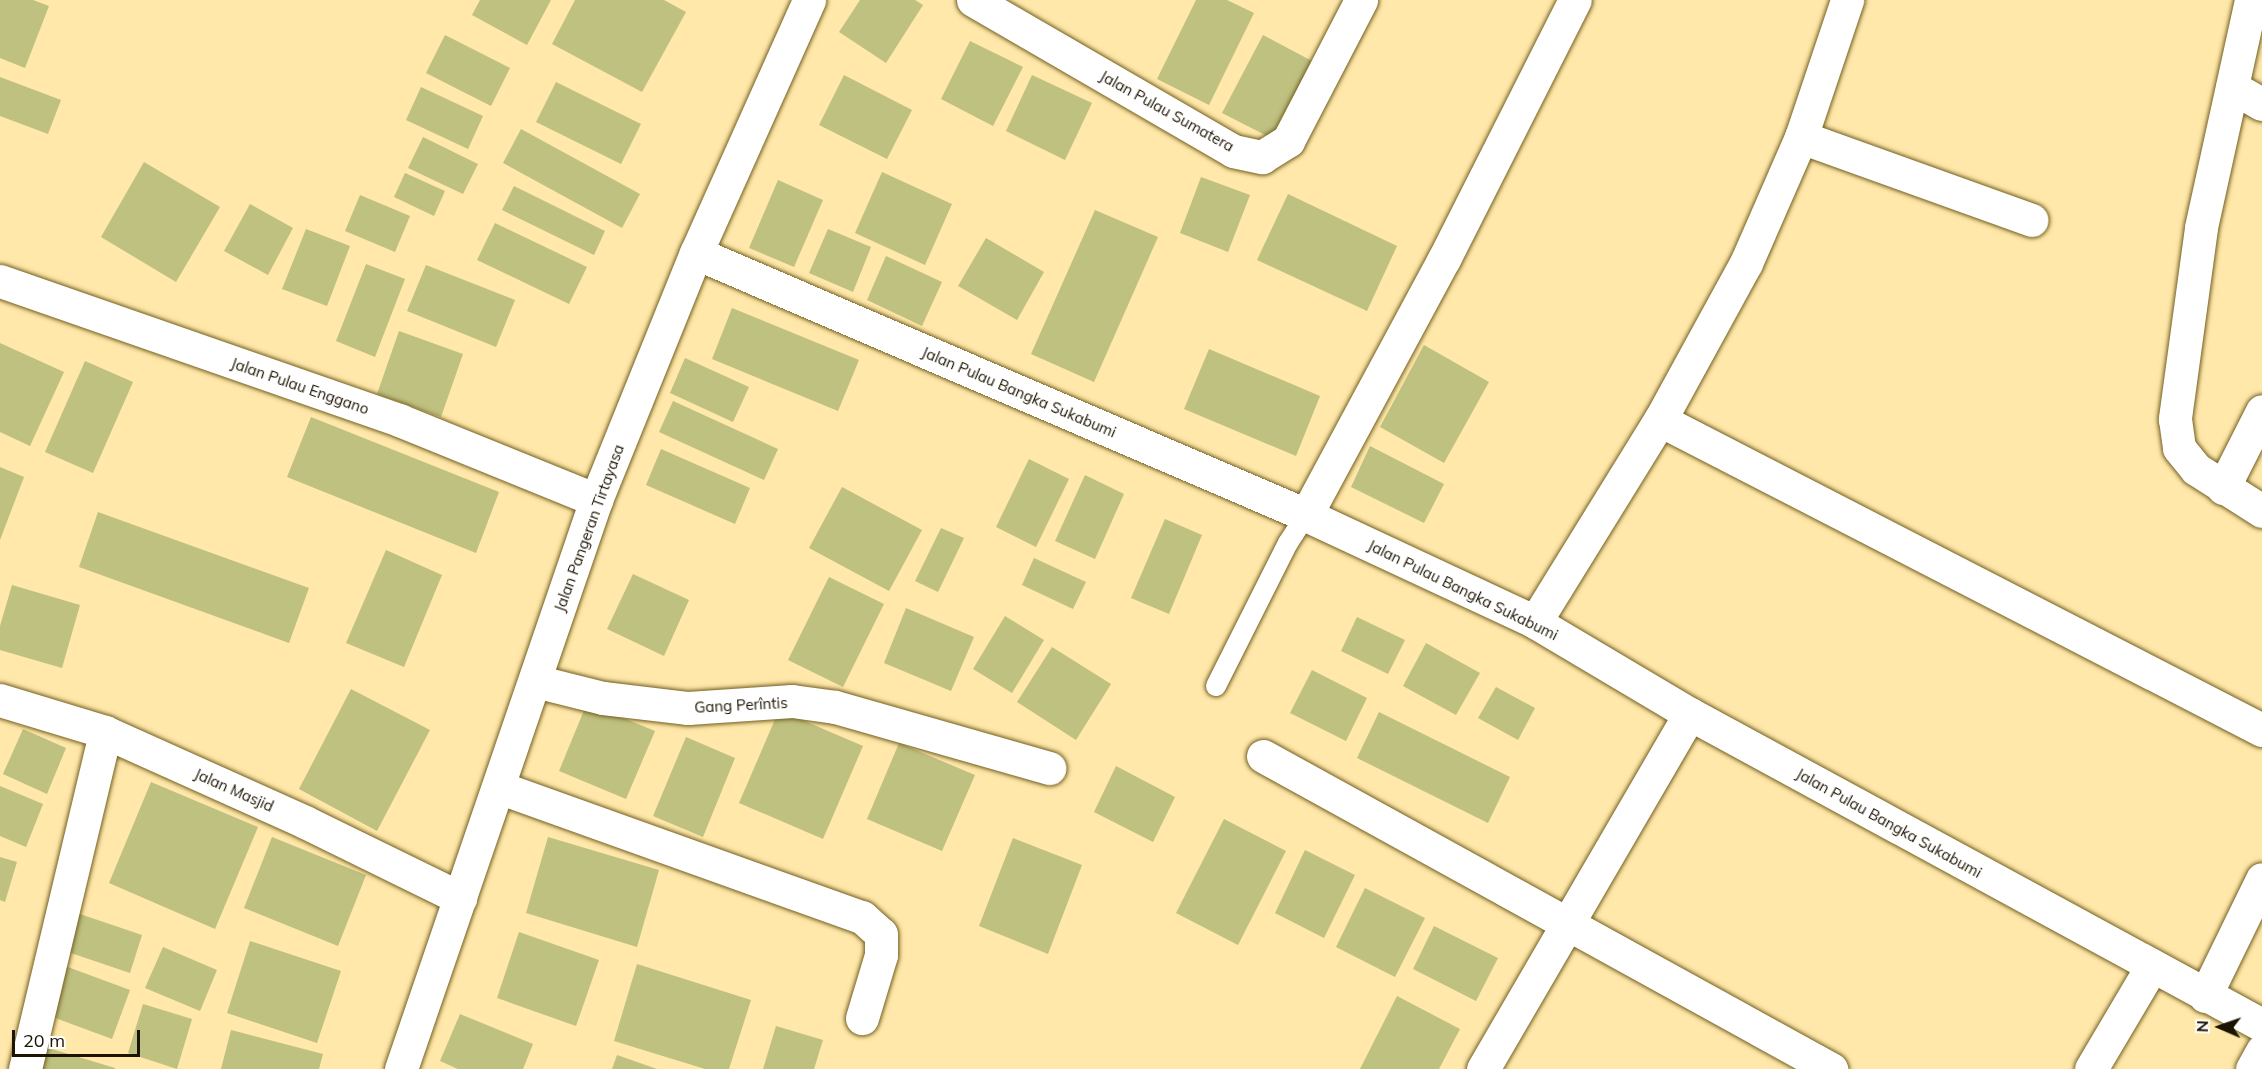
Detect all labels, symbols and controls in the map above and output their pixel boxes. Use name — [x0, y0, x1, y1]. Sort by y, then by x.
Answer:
street label: Jalan Pulau Sumatera — [1097, 67, 1237, 155]
street label: Jalan Pulau Bangka Sukabumi — [919, 343, 1119, 441]
street label: Jalan Pulau Enggano — [229, 354, 371, 418]
street label: Jalan Pangeran Tirtayasa — [550, 442, 628, 614]
street label: Jalan Pulau Bangka Sukabumi — [1365, 536, 1561, 644]
street label: Gang Perîntis — [694, 694, 788, 716]
street label: Jalan Pulau Bangka Sukabumi — [1793, 764, 1985, 882]
street label: Jalan Masjid — [192, 765, 276, 815]
north arrow — [2190, 997, 2250, 1057]
scale bar — [15, 1018, 142, 1056]
text: N — [2192, 1020, 2212, 1033]
text: 20 m — [23, 1029, 65, 1052]

